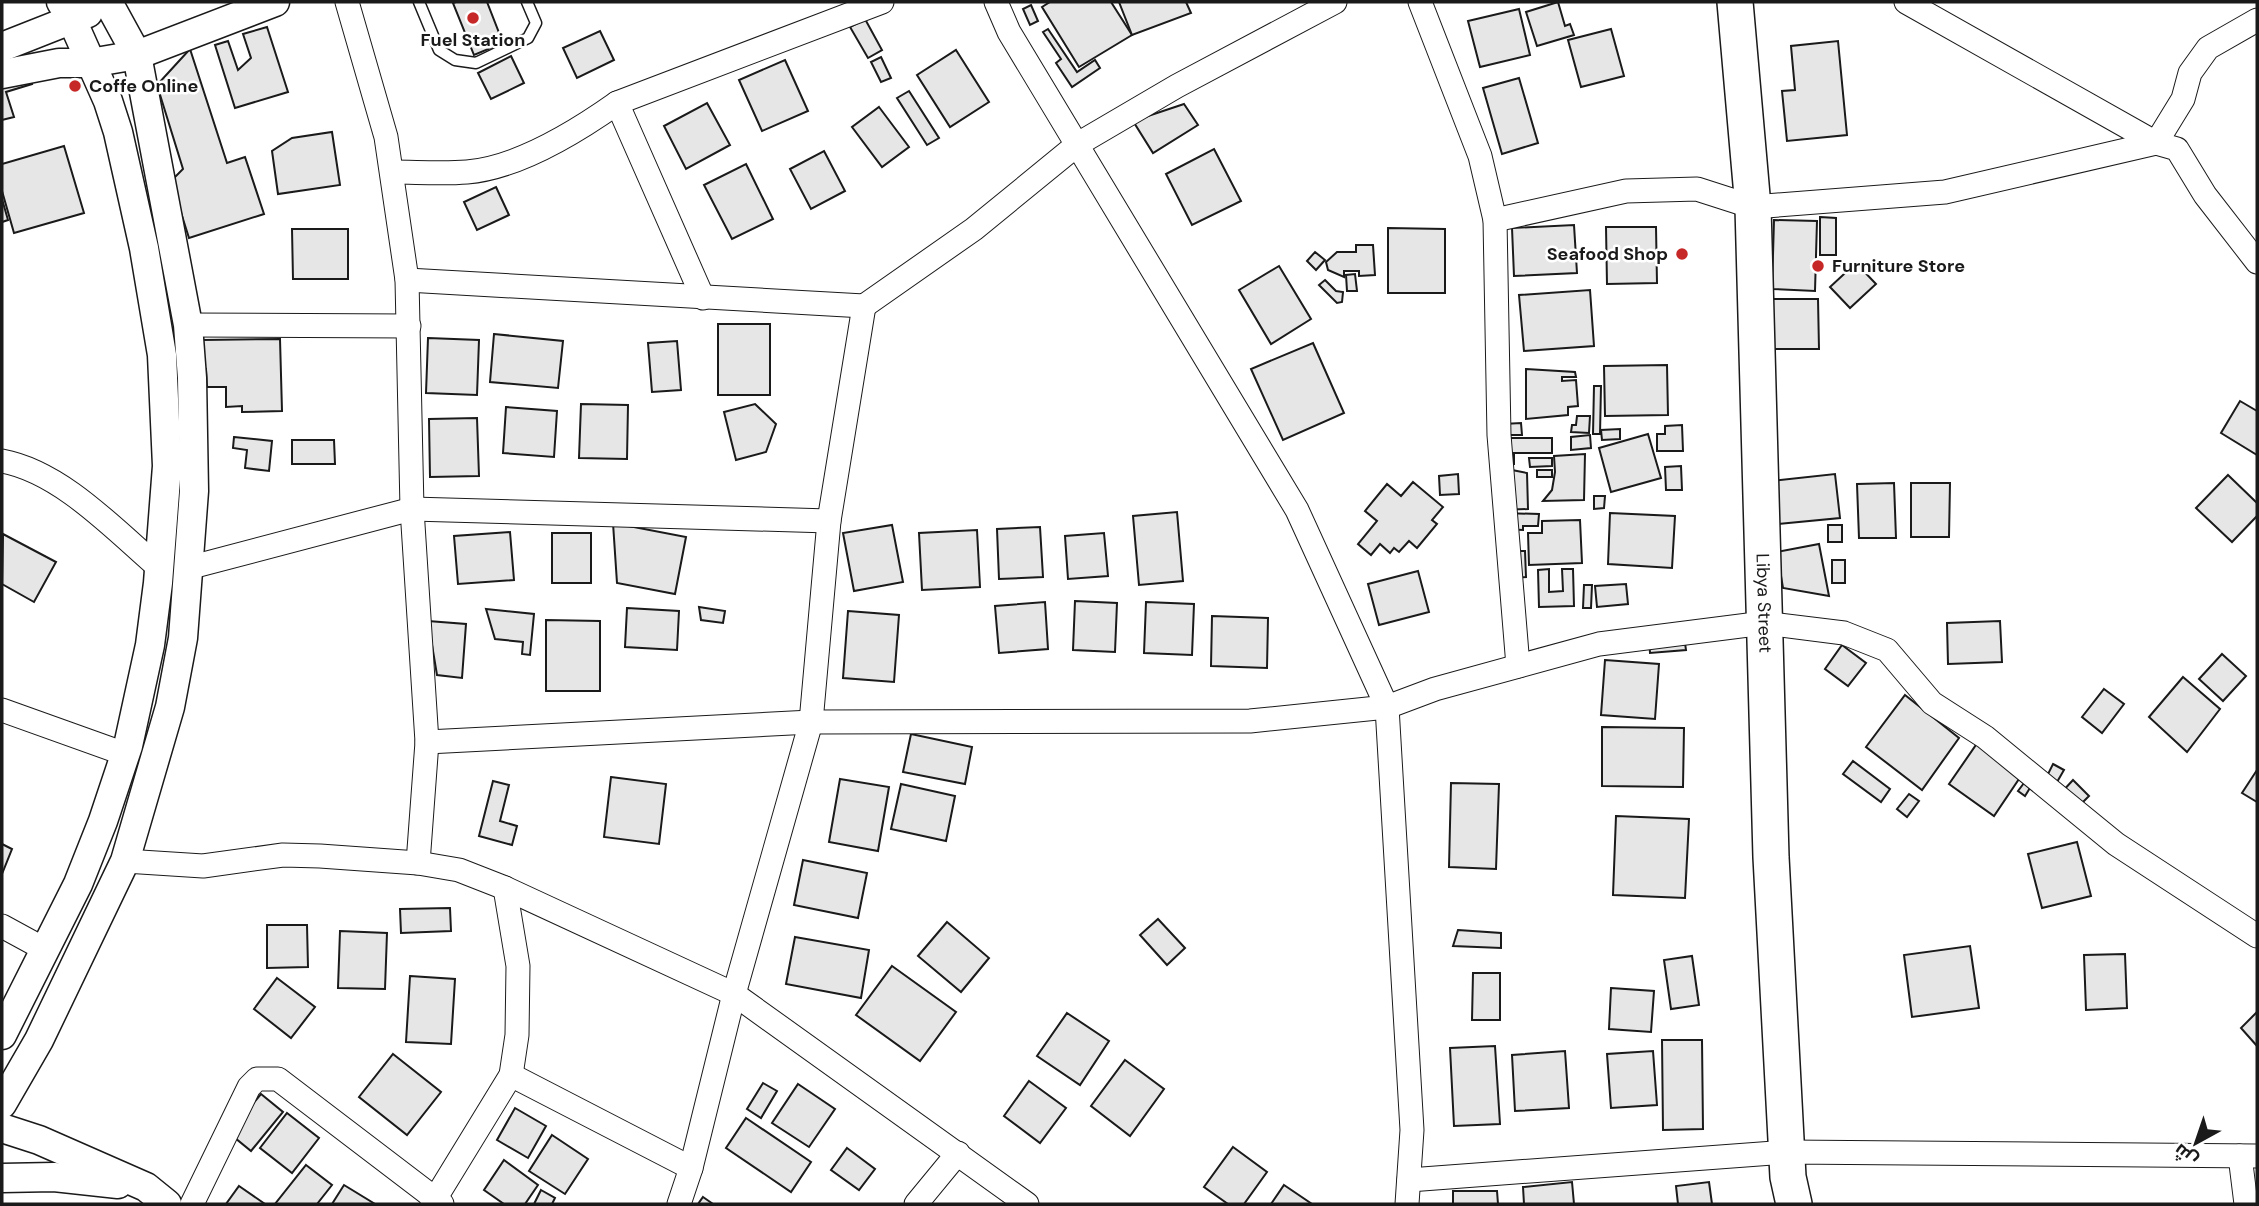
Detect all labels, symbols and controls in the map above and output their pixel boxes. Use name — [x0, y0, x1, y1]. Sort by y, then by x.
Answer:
marker: Fuel Station — [465, 10, 481, 26]
place label: Fuel Station — [421, 28, 525, 52]
place label: Coffe Online — [89, 74, 198, 98]
marker: Coffe Online — [67, 78, 83, 94]
place label: Seafood Shop — [1547, 242, 1668, 266]
marker: Seafood Shop — [1674, 246, 1690, 262]
place label: Furniture Store — [1832, 254, 1965, 278]
marker: Furniture Store — [1810, 258, 1826, 274]
street label: Libya Street — [1751, 553, 1777, 653]
north arrow — [2161, 1108, 2231, 1178]
text: ش — [2168, 1138, 2203, 1173]

